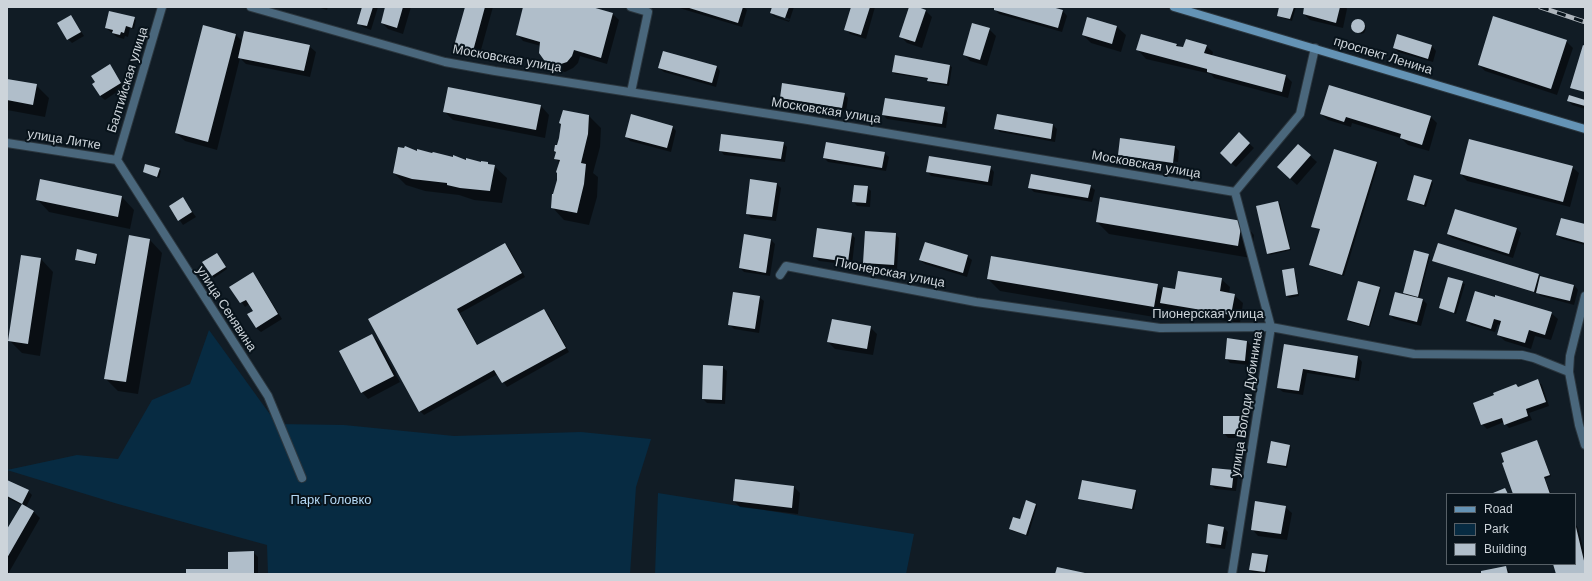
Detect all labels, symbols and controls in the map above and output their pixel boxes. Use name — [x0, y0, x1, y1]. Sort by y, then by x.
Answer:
street label: Балтийская улица — [104, 25, 152, 135]
street label: проспект Ленина — [1332, 34, 1434, 78]
street label: Московская улица — [451, 42, 563, 76]
street label: Московская улица — [770, 95, 882, 127]
street label: улица Литке — [26, 126, 102, 154]
street label: Московская улица — [1090, 148, 1202, 182]
street label: Пионерская улица — [834, 255, 946, 291]
street label: улица Сенявина — [193, 263, 259, 355]
street label: Пионерская улица — [1152, 306, 1264, 322]
street label: улица Володи Дубинина — [1228, 330, 1266, 478]
park label: Парк Головко — [290, 492, 372, 508]
legend — [1446, 493, 1576, 565]
text: Road — [1484, 502, 1513, 516]
text: Park — [1484, 522, 1509, 536]
text: Building — [1484, 542, 1527, 556]

